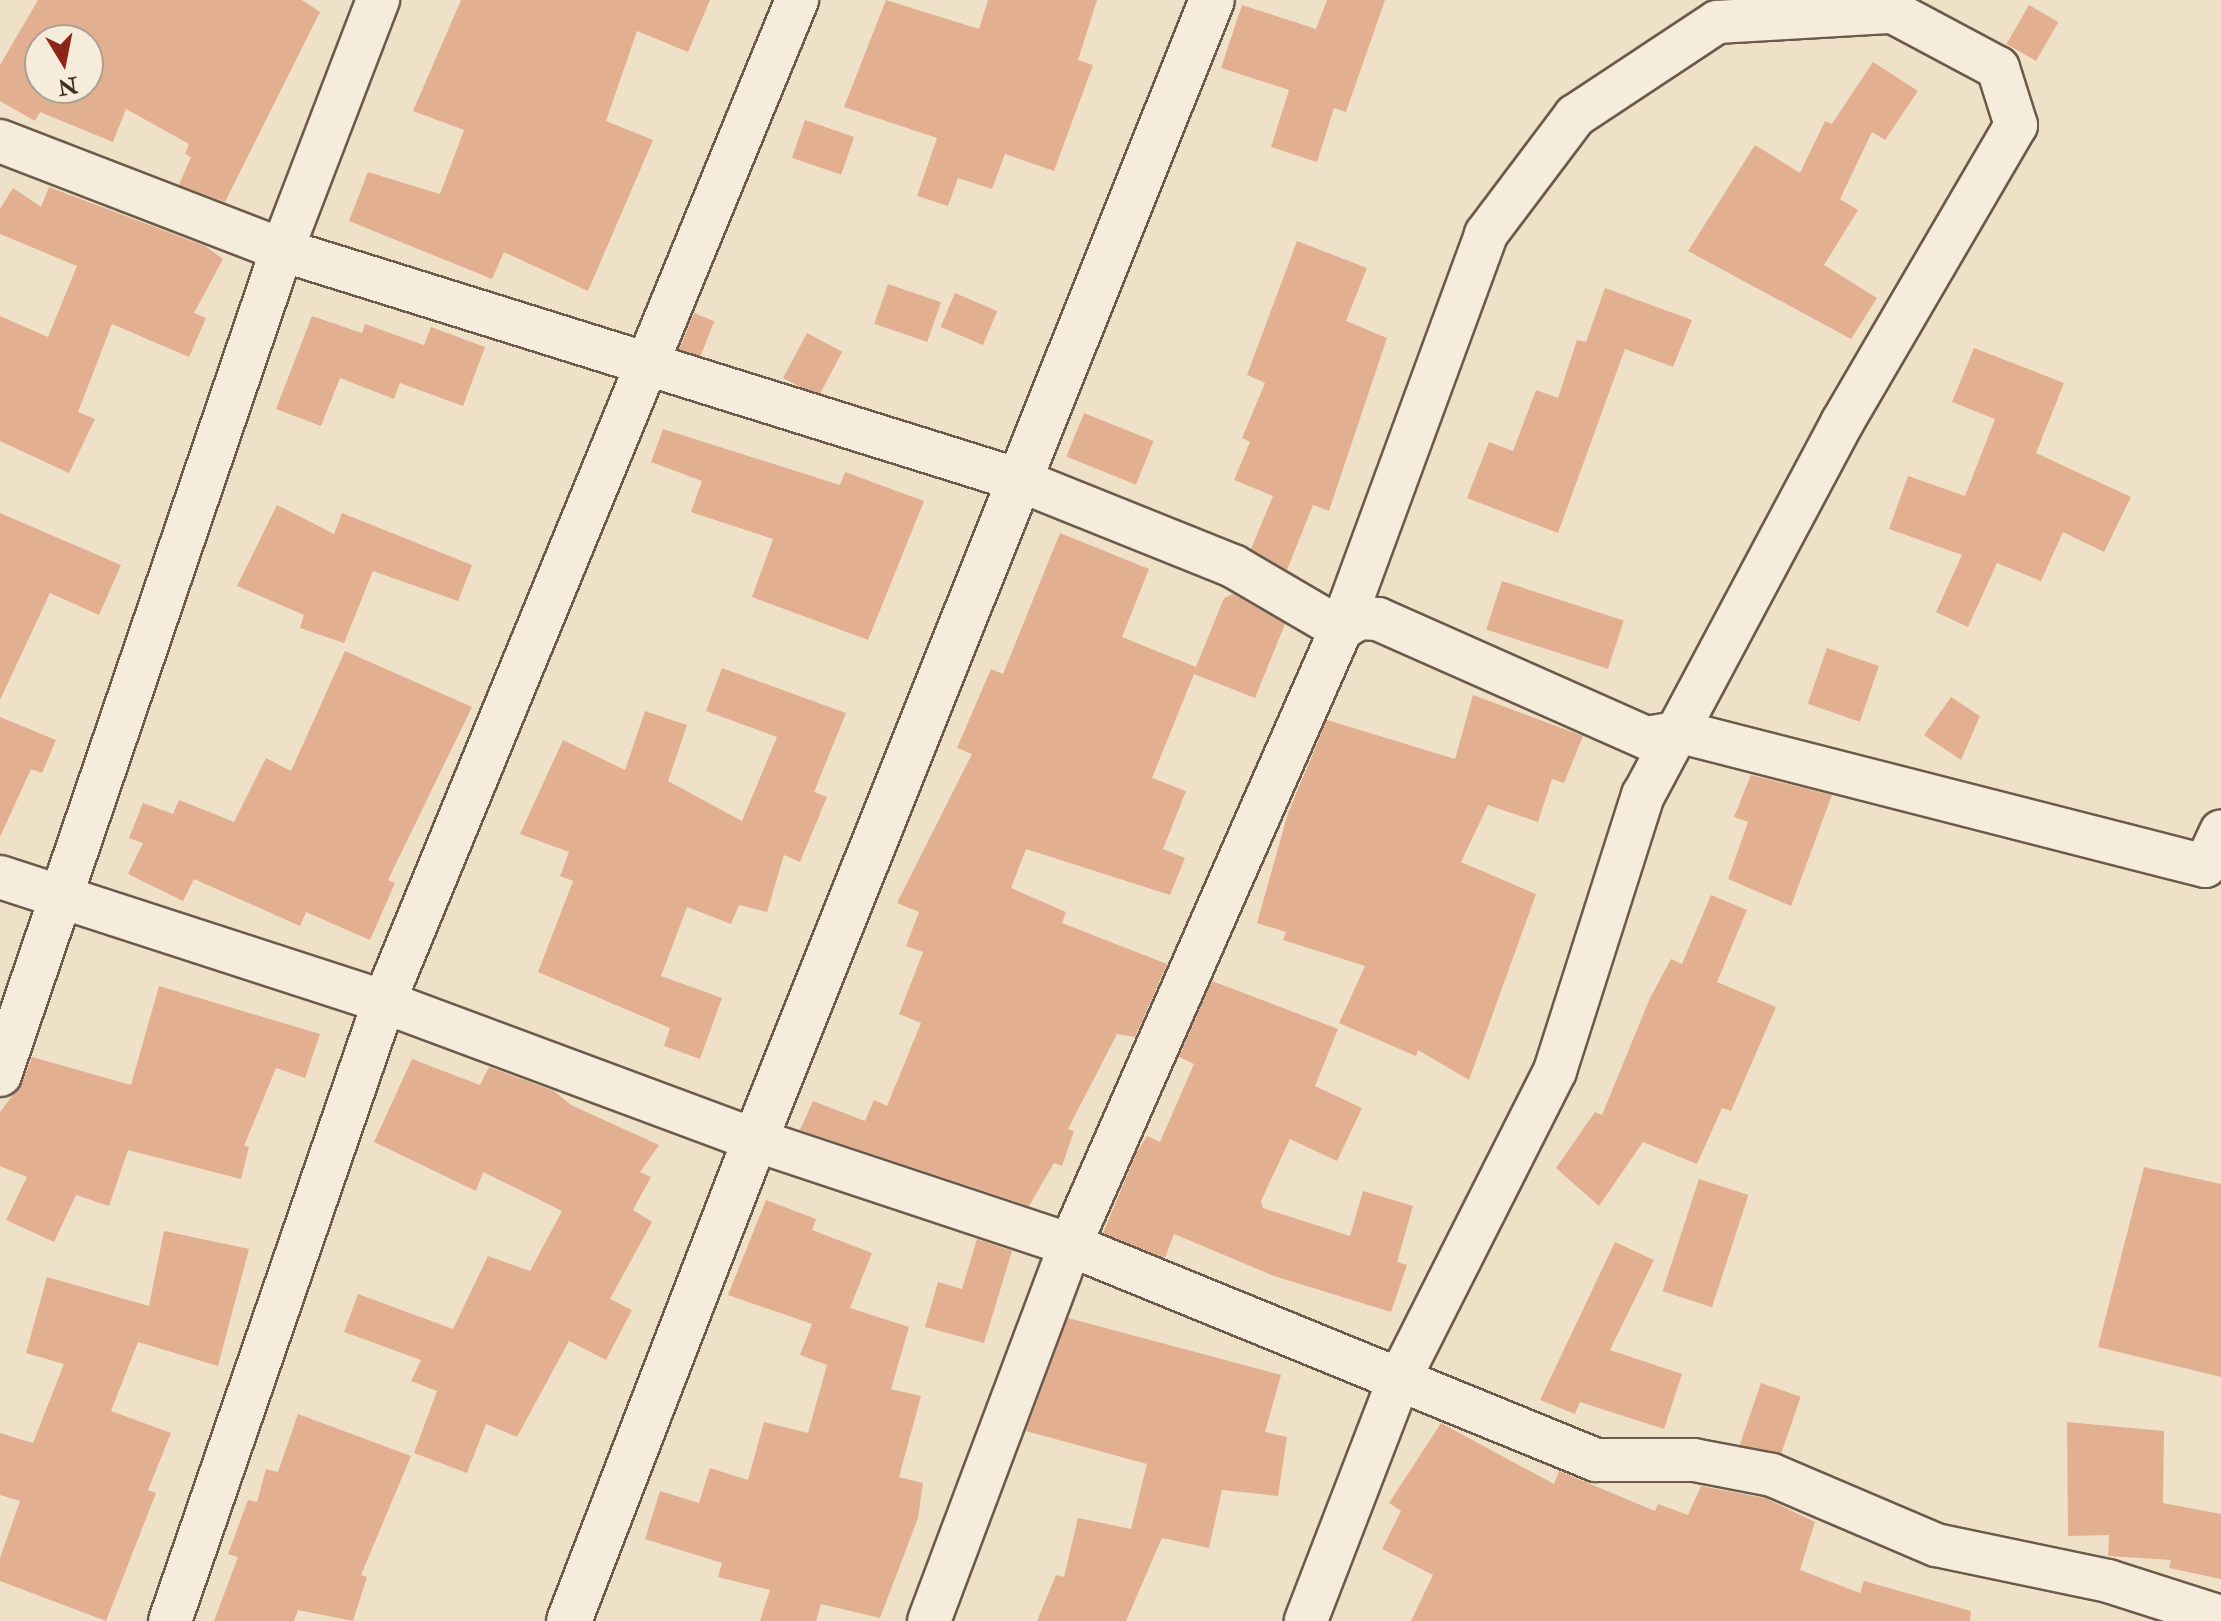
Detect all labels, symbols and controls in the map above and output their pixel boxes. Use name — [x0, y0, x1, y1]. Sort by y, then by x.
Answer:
north arrow — [24, 24, 104, 104]
text: N — [56, 70, 80, 101]

